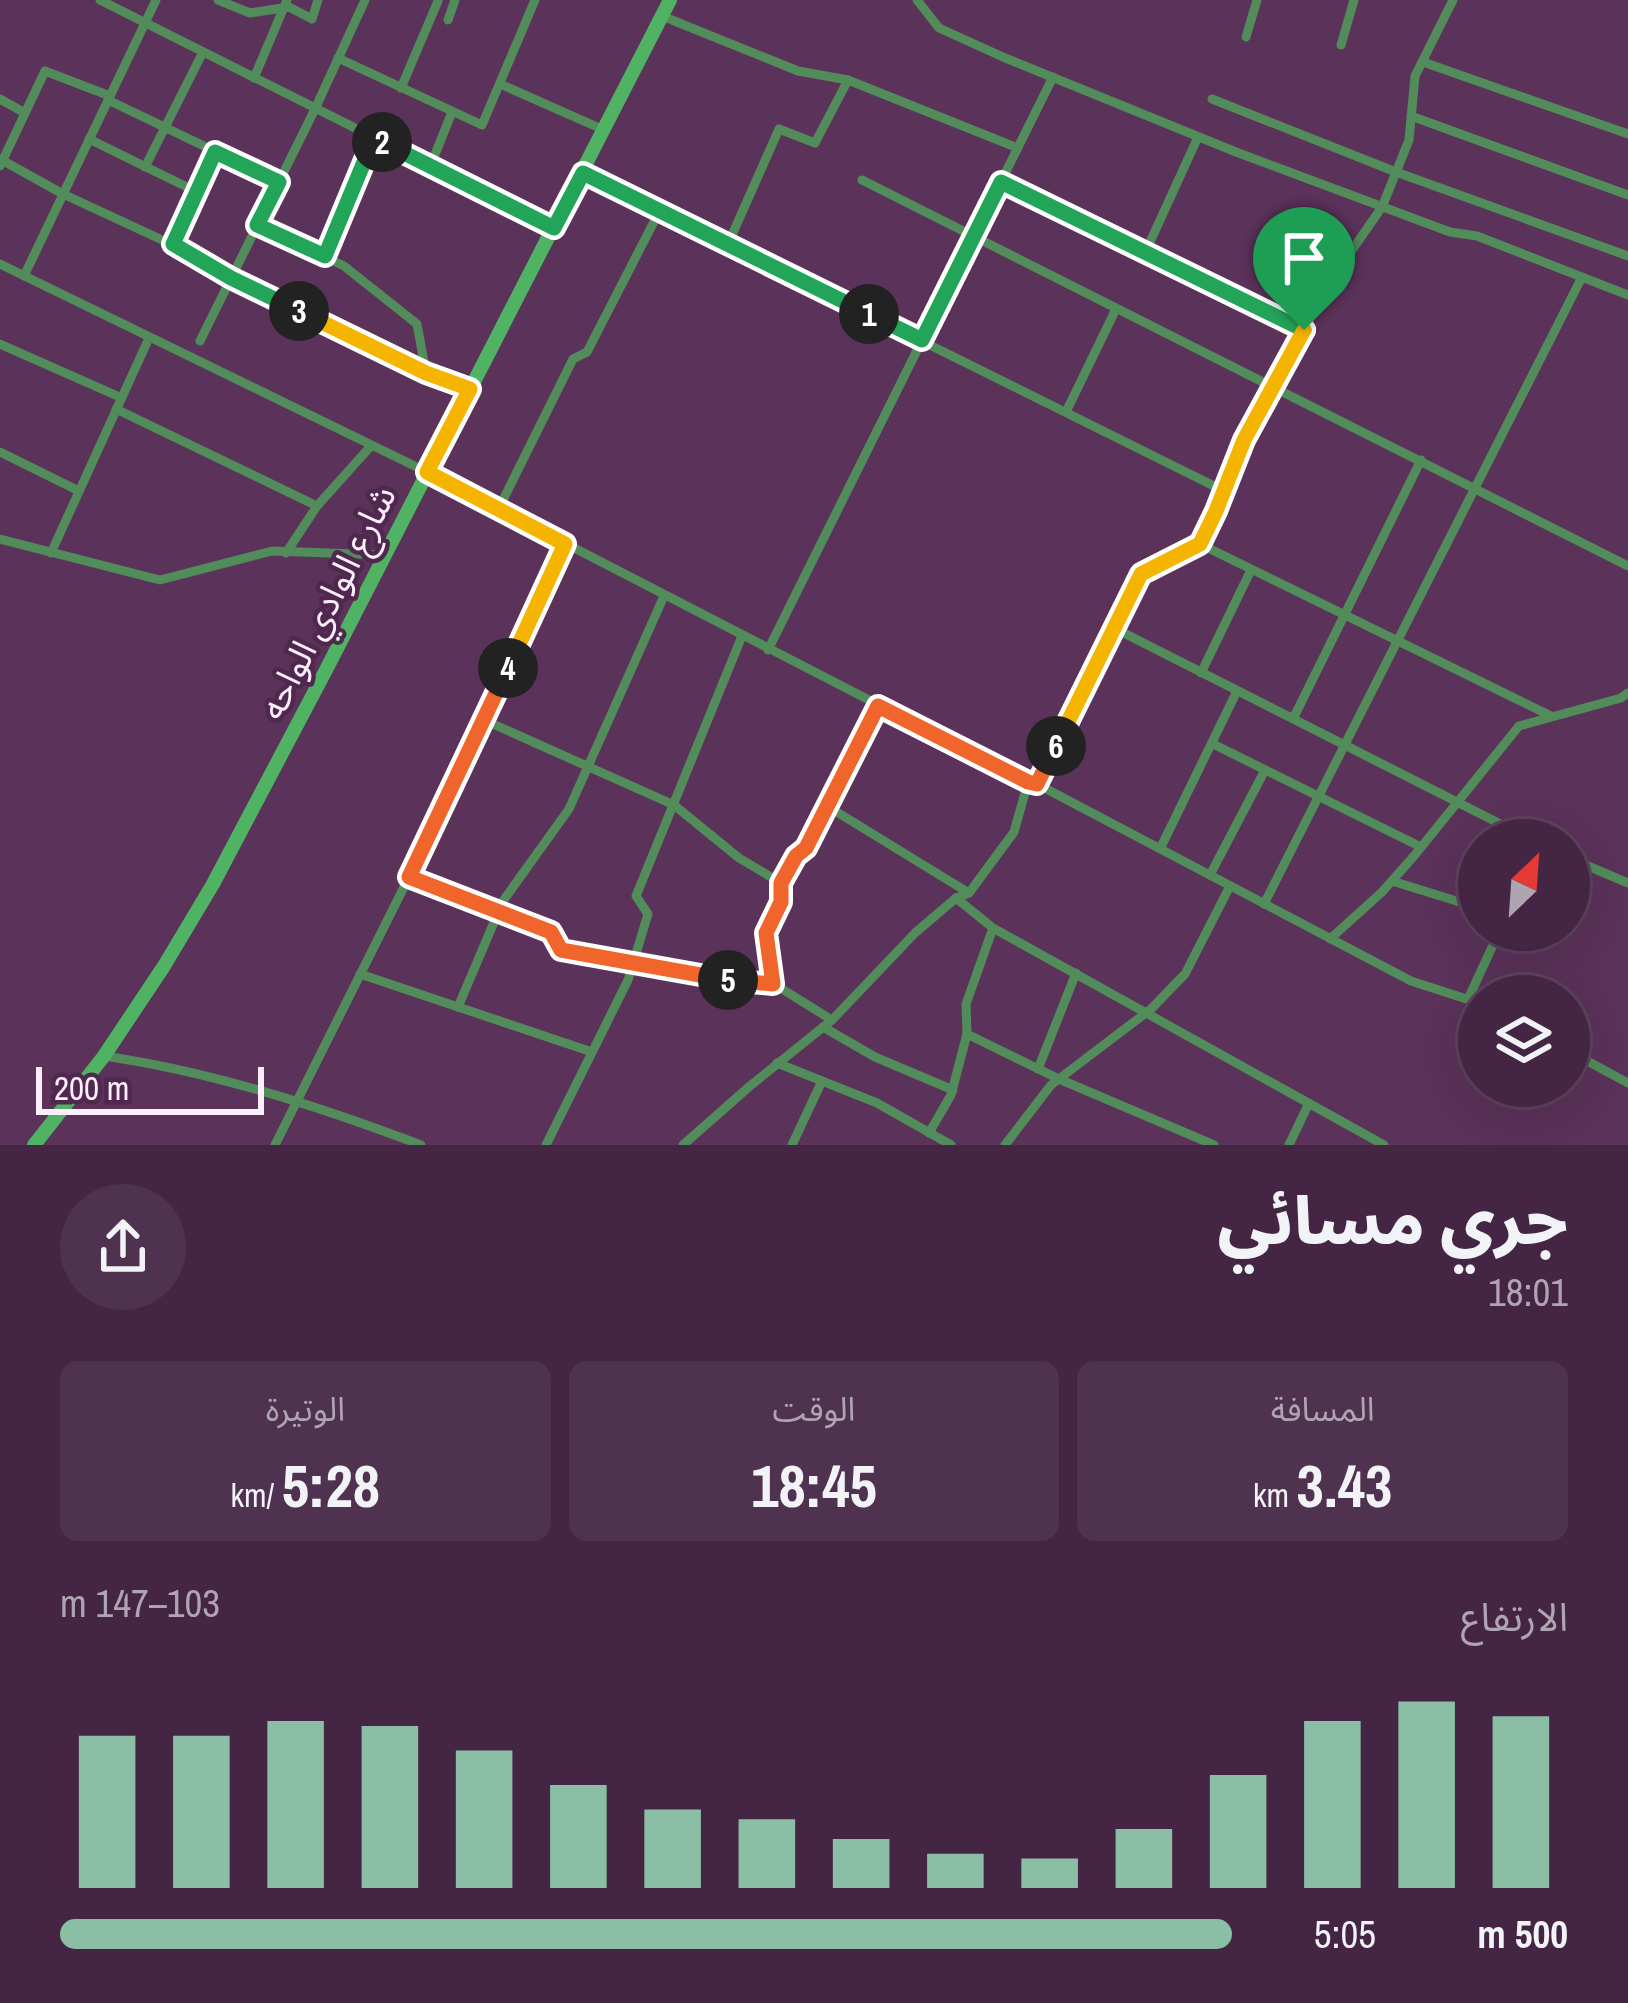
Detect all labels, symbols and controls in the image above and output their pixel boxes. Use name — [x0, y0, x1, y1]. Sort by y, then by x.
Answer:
pin: 2 — [352, 112, 412, 172]
text: 2 — [374, 120, 390, 164]
pin — [1253, 207, 1355, 330]
icon: arrive — [1271, 225, 1337, 291]
pin: 3 — [269, 281, 329, 341]
pin: 1 — [839, 284, 899, 344]
text: 3 — [291, 289, 307, 333]
text: 1 — [861, 292, 877, 336]
street label: شارع الوادي الواحه — [247, 477, 411, 729]
pin: 4 — [478, 638, 538, 698]
text: 4 — [500, 646, 516, 690]
pin: 6 — [1026, 716, 1086, 776]
text: 6 — [1048, 724, 1064, 768]
north arrow — [1458, 819, 1590, 951]
map controls — [1458, 819, 1590, 1107]
pin: 5 — [698, 950, 758, 1010]
text: 5 — [720, 958, 736, 1002]
button: layers — [1458, 975, 1590, 1107]
scale bar — [36, 1061, 264, 1114]
text: 200 m — [54, 1066, 129, 1110]
text: جري مسائي — [1217, 1176, 1568, 1265]
button: share — [60, 1184, 186, 1310]
text: 18:01 — [1488, 1266, 1568, 1318]
text: الوتيرة — [266, 1387, 345, 1431]
text: الوقت — [773, 1387, 855, 1431]
text: المسافة — [1271, 1387, 1375, 1431]
text: 5:28 — [282, 1445, 380, 1526]
text: 18:45 — [751, 1445, 877, 1526]
text: 3.43 — [1297, 1445, 1392, 1526]
text: /km — [231, 1473, 282, 1517]
text: km — [1253, 1473, 1297, 1517]
text: 103–147 m — [60, 1577, 220, 1629]
text: الارتفاع — [1461, 1591, 1568, 1643]
text: 5:05 — [1314, 1908, 1376, 1960]
text: 500 m — [1477, 1908, 1568, 1960]

